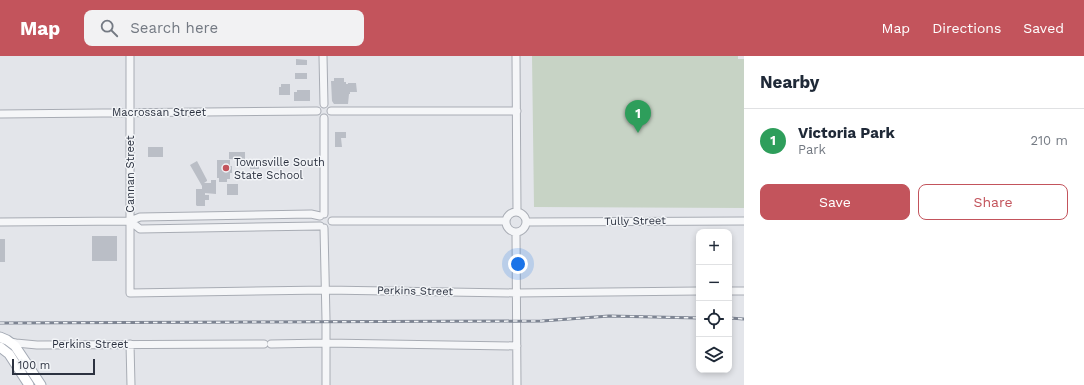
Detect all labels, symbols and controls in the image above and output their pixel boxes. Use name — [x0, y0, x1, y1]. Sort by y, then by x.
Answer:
search box — [84, 10, 364, 46]
text: Map — [20, 17, 60, 40]
icon: search — [98, 17, 120, 39]
text: Search here — [130, 19, 218, 37]
text: Map — [882, 20, 910, 36]
text: Directions — [932, 20, 1001, 36]
text: Saved — [1023, 20, 1064, 36]
text: Nearby — [760, 72, 819, 92]
pin: 1 — [625, 100, 651, 133]
street label: Macrossan Street — [112, 106, 206, 119]
text: Victoria Park — [798, 124, 895, 142]
text: 1 — [770, 133, 776, 148]
text: 210 m — [1030, 133, 1068, 148]
street label: Cannan Street — [124, 135, 137, 213]
text: Park — [798, 142, 826, 157]
place label: Townsville South State School — [234, 156, 325, 182]
marker: Townsville South State School — [221, 163, 231, 173]
button: Save — [760, 184, 910, 220]
button: Share — [918, 184, 1068, 220]
street label: Tully Street — [604, 214, 666, 228]
map controls — [696, 229, 732, 373]
button: + — [696, 229, 732, 265]
your location — [508, 254, 528, 274]
button: − — [696, 265, 732, 301]
street label: Perkins Street — [377, 284, 454, 298]
button: locate — [696, 301, 732, 337]
button: layers — [696, 337, 732, 373]
street label: Perkins Street — [52, 338, 128, 351]
scale bar — [12, 357, 95, 376]
text: 100 m — [18, 359, 50, 372]

